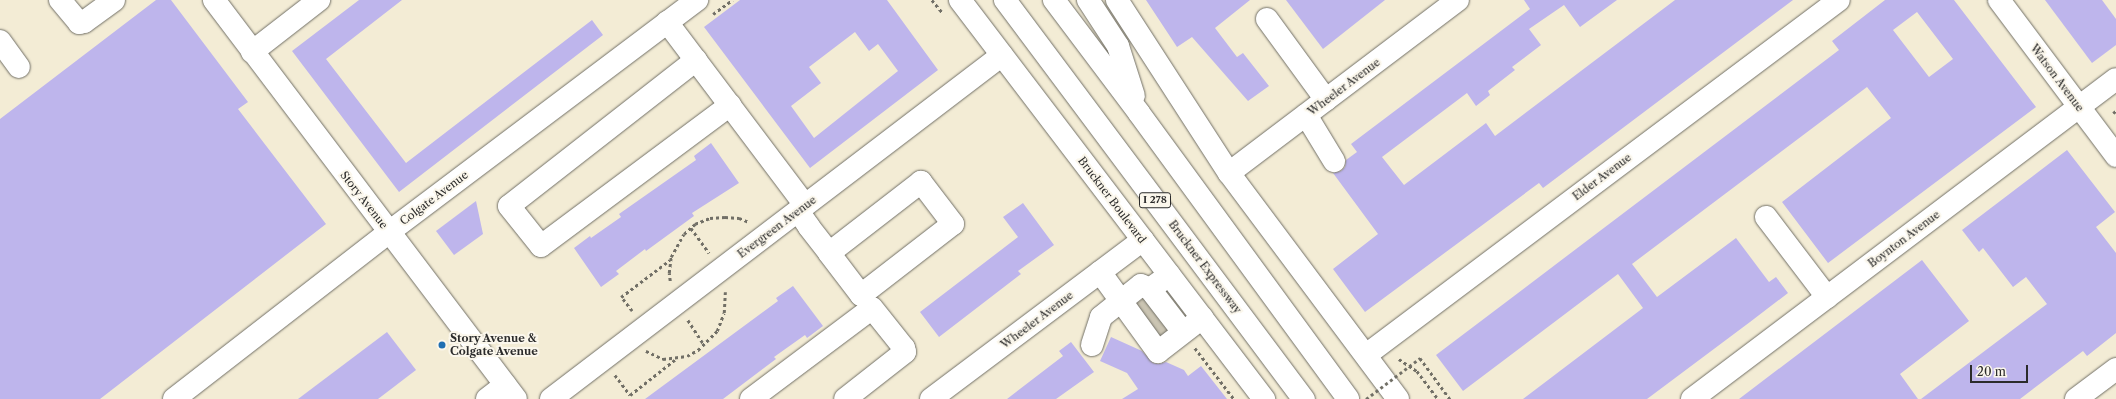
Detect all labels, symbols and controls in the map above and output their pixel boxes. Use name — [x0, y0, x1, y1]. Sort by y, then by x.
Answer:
street label: Watson Avenue — [2027, 42, 2087, 114]
street label: Wheeler Avenue — [1305, 55, 1383, 119]
street label: Elder Avenue — [1570, 151, 1634, 203]
street label: Bruckner Boulevard — [1075, 154, 1149, 246]
street label: Story Avenue — [337, 168, 391, 232]
street label: Colgate Avenue — [397, 168, 471, 228]
road number: I 278 — [1139, 192, 1171, 208]
street label: Evergreen Avenue — [735, 193, 819, 261]
street label: Boynton Avenue — [1865, 208, 1943, 270]
street label: Bruckner Expressway — [1166, 218, 1244, 316]
street label: Wheeler Avenue — [998, 288, 1076, 352]
place label: Story Avenue & Colgate Avenue — [450, 332, 538, 358]
marker: Story Avenue & Colgate Avenue — [437, 340, 447, 350]
scale bar — [1972, 357, 2030, 383]
text: 20 m — [1977, 364, 2006, 379]

